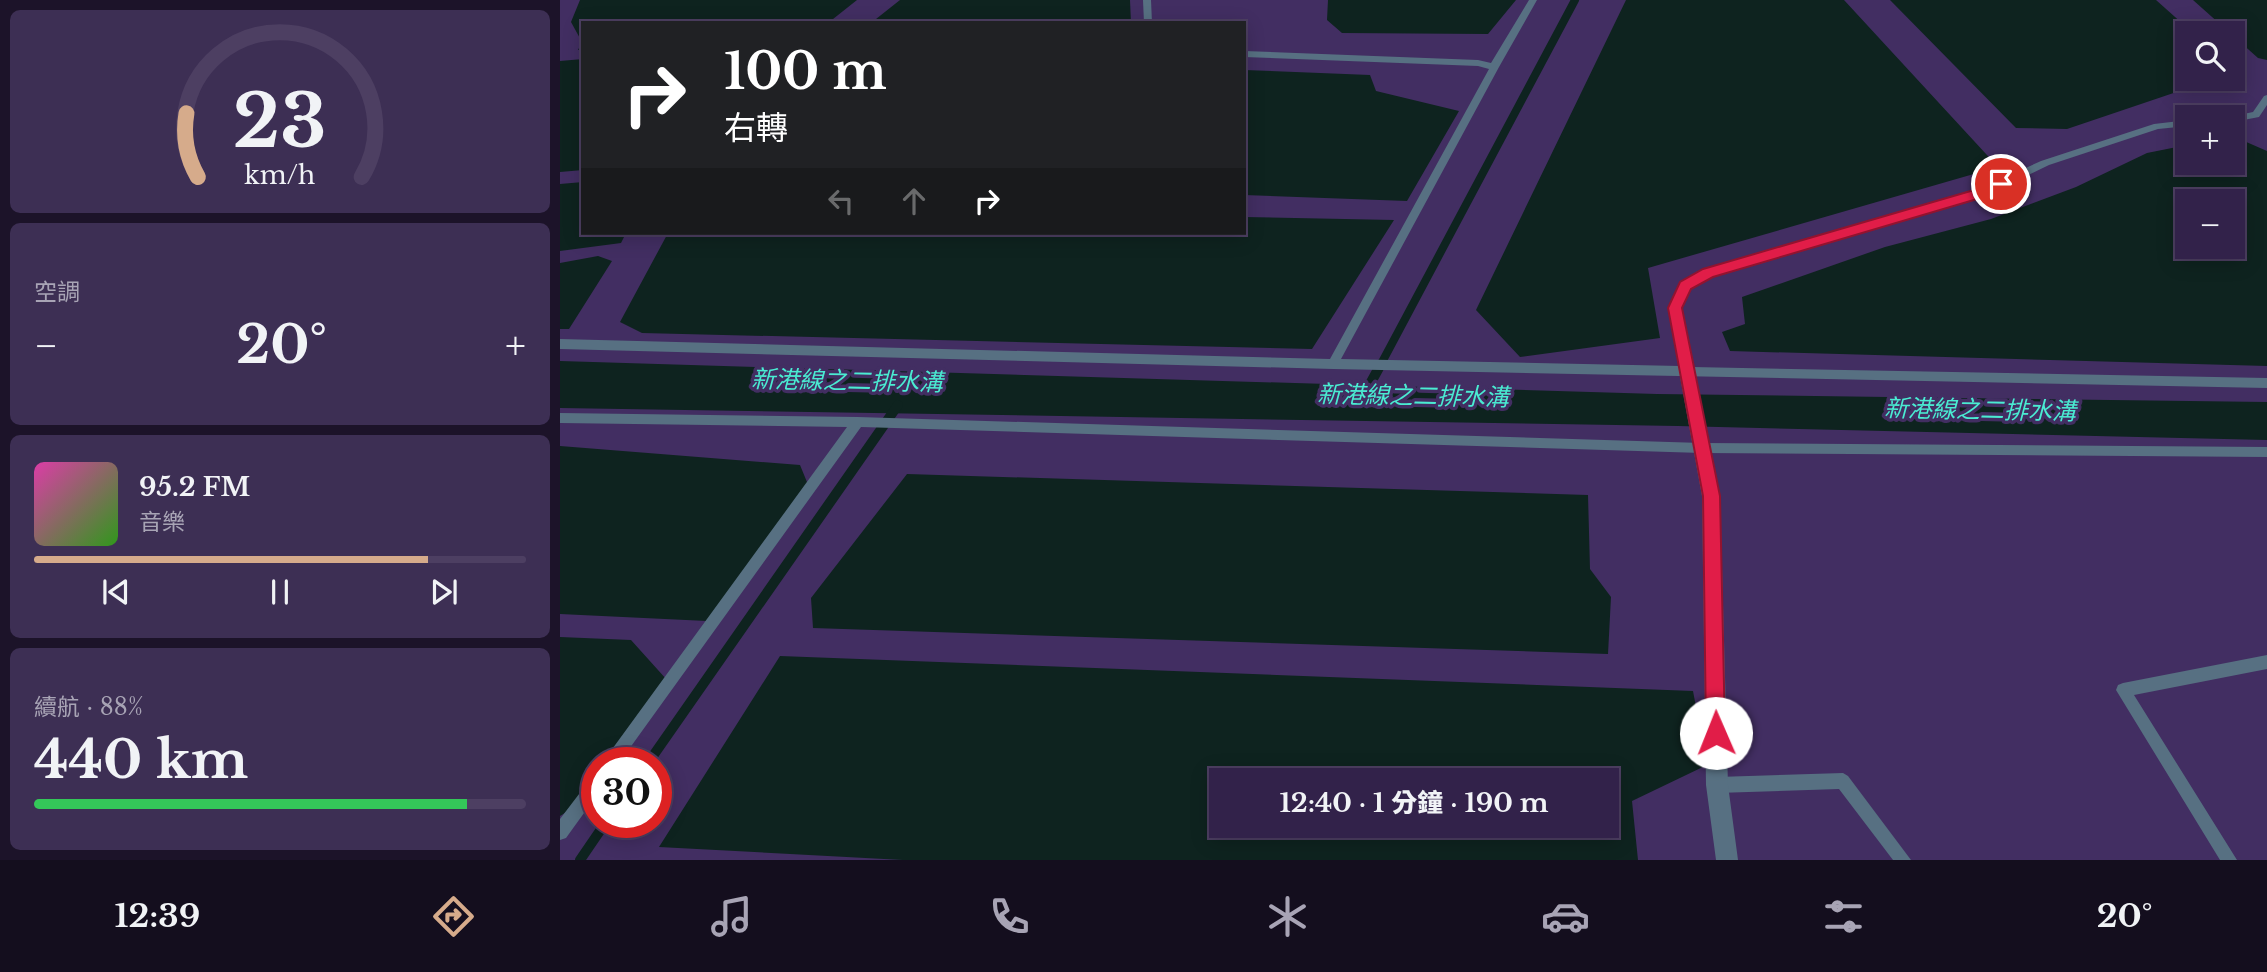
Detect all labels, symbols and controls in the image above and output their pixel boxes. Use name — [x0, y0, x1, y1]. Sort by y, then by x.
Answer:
map controls — [2175, 21, 2245, 259]
button: search — [2175, 21, 2245, 91]
text: 100 m — [724, 41, 887, 102]
icon: right — [609, 49, 700, 140]
text: 23 — [233, 77, 327, 168]
button: + — [2175, 105, 2245, 175]
text: 右轉 — [724, 108, 788, 148]
pin — [1971, 154, 2031, 214]
text: km/h — [245, 160, 315, 191]
icon: arrive — [1982, 165, 2020, 203]
icon: left — [822, 182, 860, 220]
icon: ahead — [895, 182, 933, 220]
icon: right — [968, 182, 1006, 220]
button: − — [2175, 189, 2245, 259]
text: 空調 — [34, 278, 80, 306]
text: 20° — [236, 313, 327, 377]
text: − — [34, 322, 58, 369]
text: + — [505, 322, 526, 369]
water label: 新港線之二排水溝 — [751, 364, 946, 397]
water label: 新港線之二排水溝 — [1317, 379, 1512, 412]
water label: 新港線之二排水溝 — [1884, 393, 2079, 426]
text: 95.2 FM — [139, 471, 250, 503]
text: 音樂 — [139, 508, 185, 536]
icon: previous — [97, 573, 135, 611]
icon: pause — [261, 573, 299, 611]
icon: next — [425, 573, 463, 611]
text: 續航 · 88% — [34, 693, 143, 721]
position arrow — [1679, 696, 1753, 770]
text: 440 km — [34, 728, 248, 792]
speed limit sign: 30 — [581, 747, 672, 838]
text: 12:40 · 1 分鐘 · 190 m — [1279, 787, 1549, 819]
icon: directions — [429, 892, 478, 941]
icon: music — [707, 892, 756, 941]
icon: phone — [985, 892, 1034, 941]
icon: climate — [1263, 892, 1312, 941]
icon: car — [1541, 892, 1590, 941]
icon: filters — [1819, 892, 1868, 941]
text: 12:39 — [114, 896, 200, 936]
text: 20° — [2097, 896, 2152, 936]

